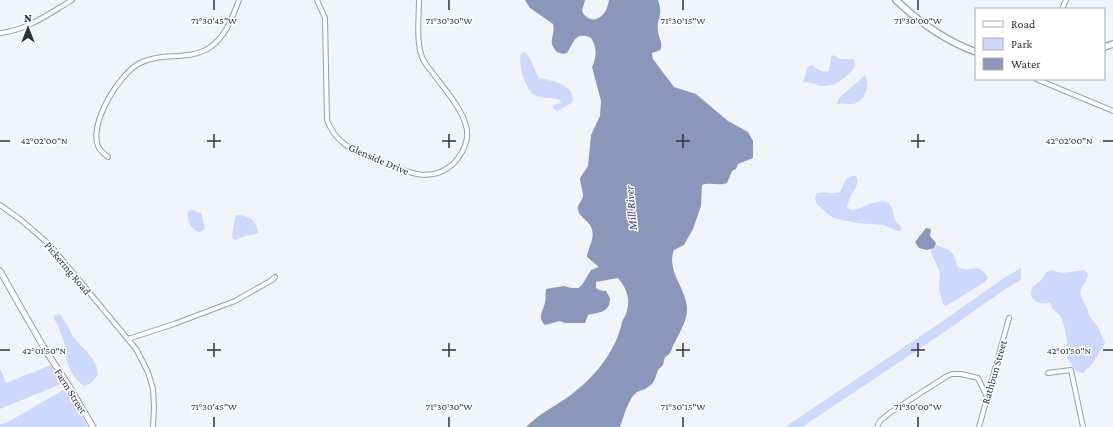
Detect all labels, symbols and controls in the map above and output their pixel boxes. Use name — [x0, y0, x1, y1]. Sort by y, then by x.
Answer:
north arrow — [8, 8, 48, 48]
legend — [975, 8, 1105, 80]
text: N — [24, 12, 32, 24]
text: 71°30'45"W — [191, 15, 238, 26]
text: 71°30'30"W — [426, 15, 473, 26]
text: 71°30'15"W — [661, 15, 706, 26]
text: 71°30'00"W — [894, 15, 943, 26]
text: Road — [1011, 17, 1036, 31]
text: Park — [1011, 37, 1033, 51]
text: Water — [1011, 57, 1041, 71]
text: 42°02'00"N — [20, 135, 68, 146]
text: 42°02'00"N — [1045, 135, 1093, 146]
street label: Glenside Drive — [347, 141, 411, 177]
water label: Mill River — [622, 184, 640, 232]
street label: Pickering Road — [42, 239, 94, 298]
street label: Rathbun Street — [979, 338, 1009, 405]
text: 42°01'50"N — [22, 345, 67, 356]
text: 42°01'50"N — [1047, 345, 1092, 356]
street label: Farm Street — [52, 366, 90, 416]
text: 71°30'45"W — [191, 401, 238, 412]
text: 71°30'30"W — [426, 401, 473, 412]
text: 71°30'15"W — [661, 401, 706, 412]
text: 71°30'00"W — [894, 401, 943, 412]

